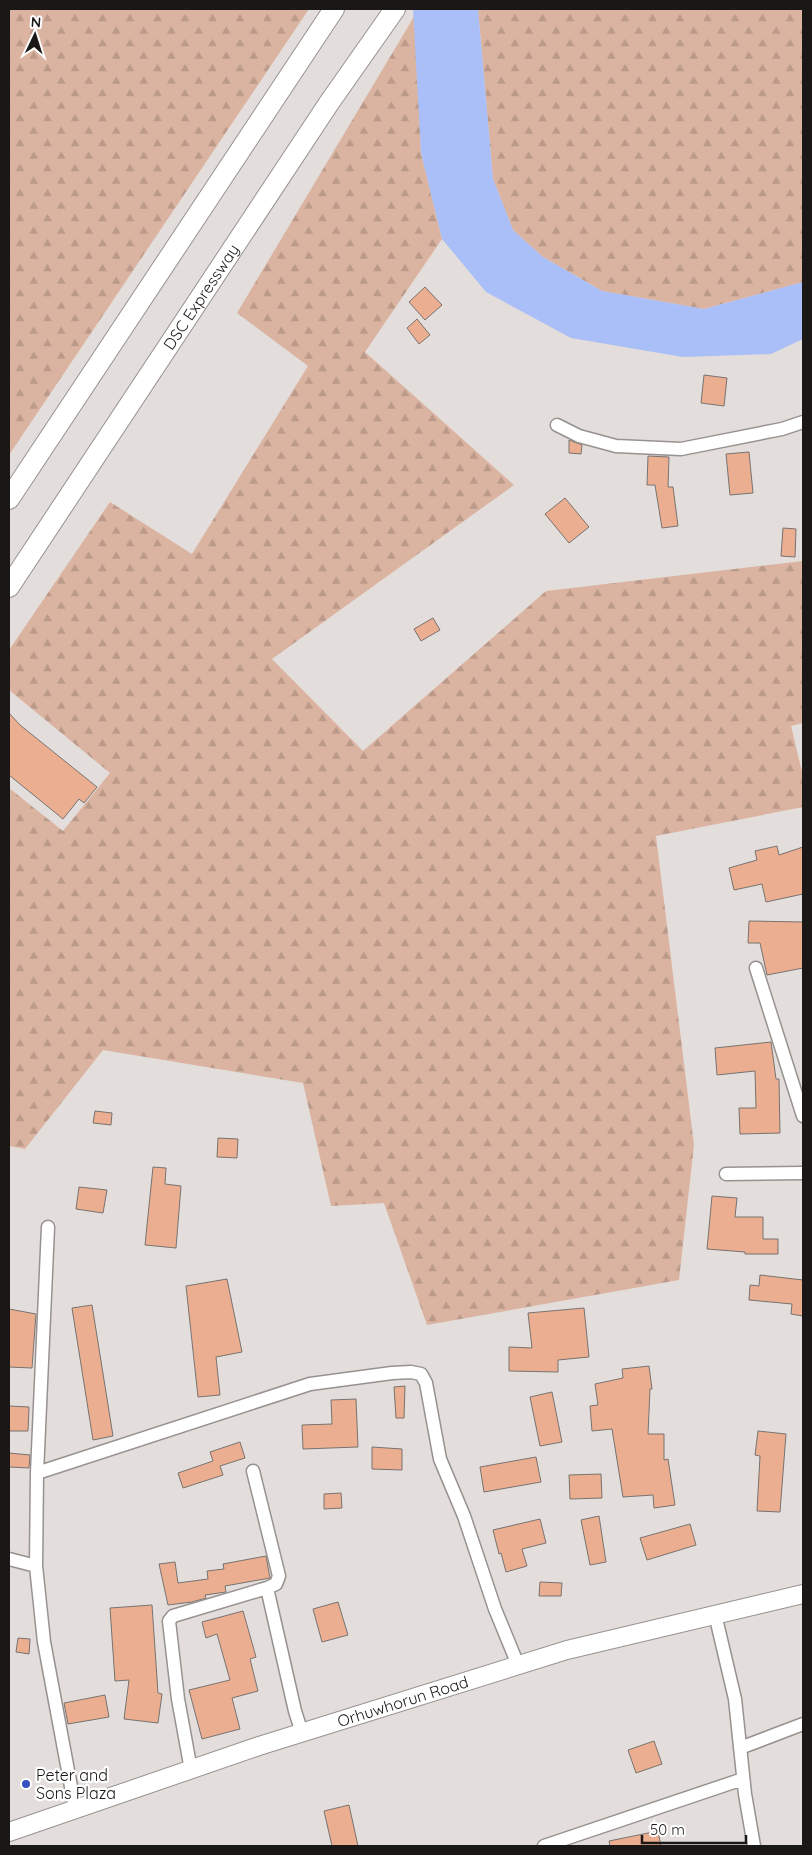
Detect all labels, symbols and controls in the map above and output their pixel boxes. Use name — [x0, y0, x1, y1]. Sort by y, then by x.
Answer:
north arrow — [10, 10, 60, 60]
text: N — [30, 13, 42, 31]
street label: DSC Expressway — [159, 240, 243, 353]
street label: Orhuwhorun Road — [335, 1671, 471, 1731]
place label: Peter and Sons Plaza — [36, 1765, 116, 1803]
marker: Peter and Sons Plaza — [20, 1778, 32, 1790]
scale bar — [642, 1812, 746, 1844]
text: 50 m — [650, 1820, 685, 1839]

